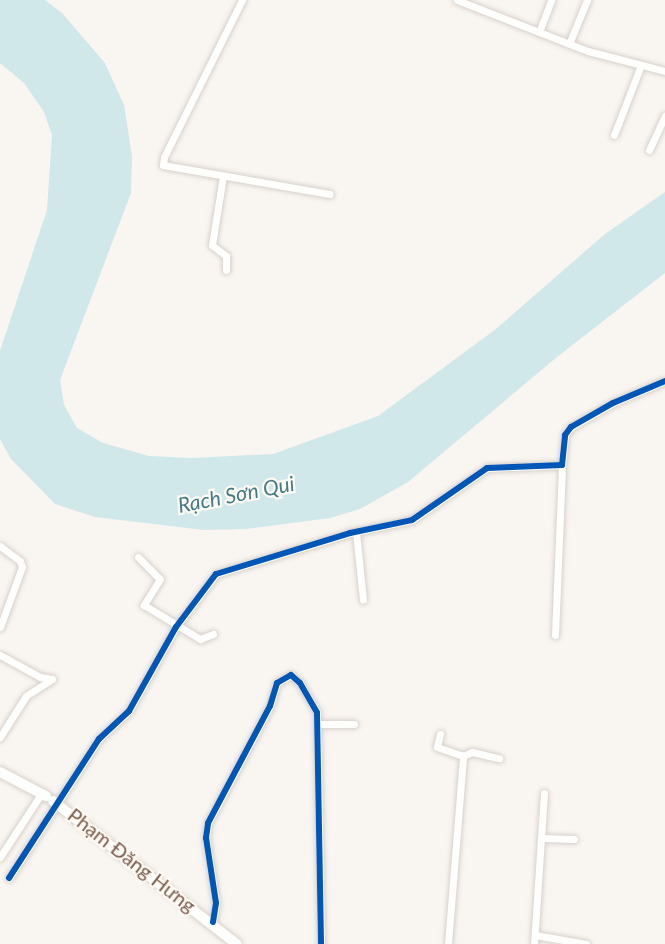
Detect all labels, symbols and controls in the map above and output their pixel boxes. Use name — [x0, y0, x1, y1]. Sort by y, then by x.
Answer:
water label: Rạch Sơn Qui — [176, 470, 296, 518]
street label: Phạm Đăng Hưng — [63, 803, 201, 917]

